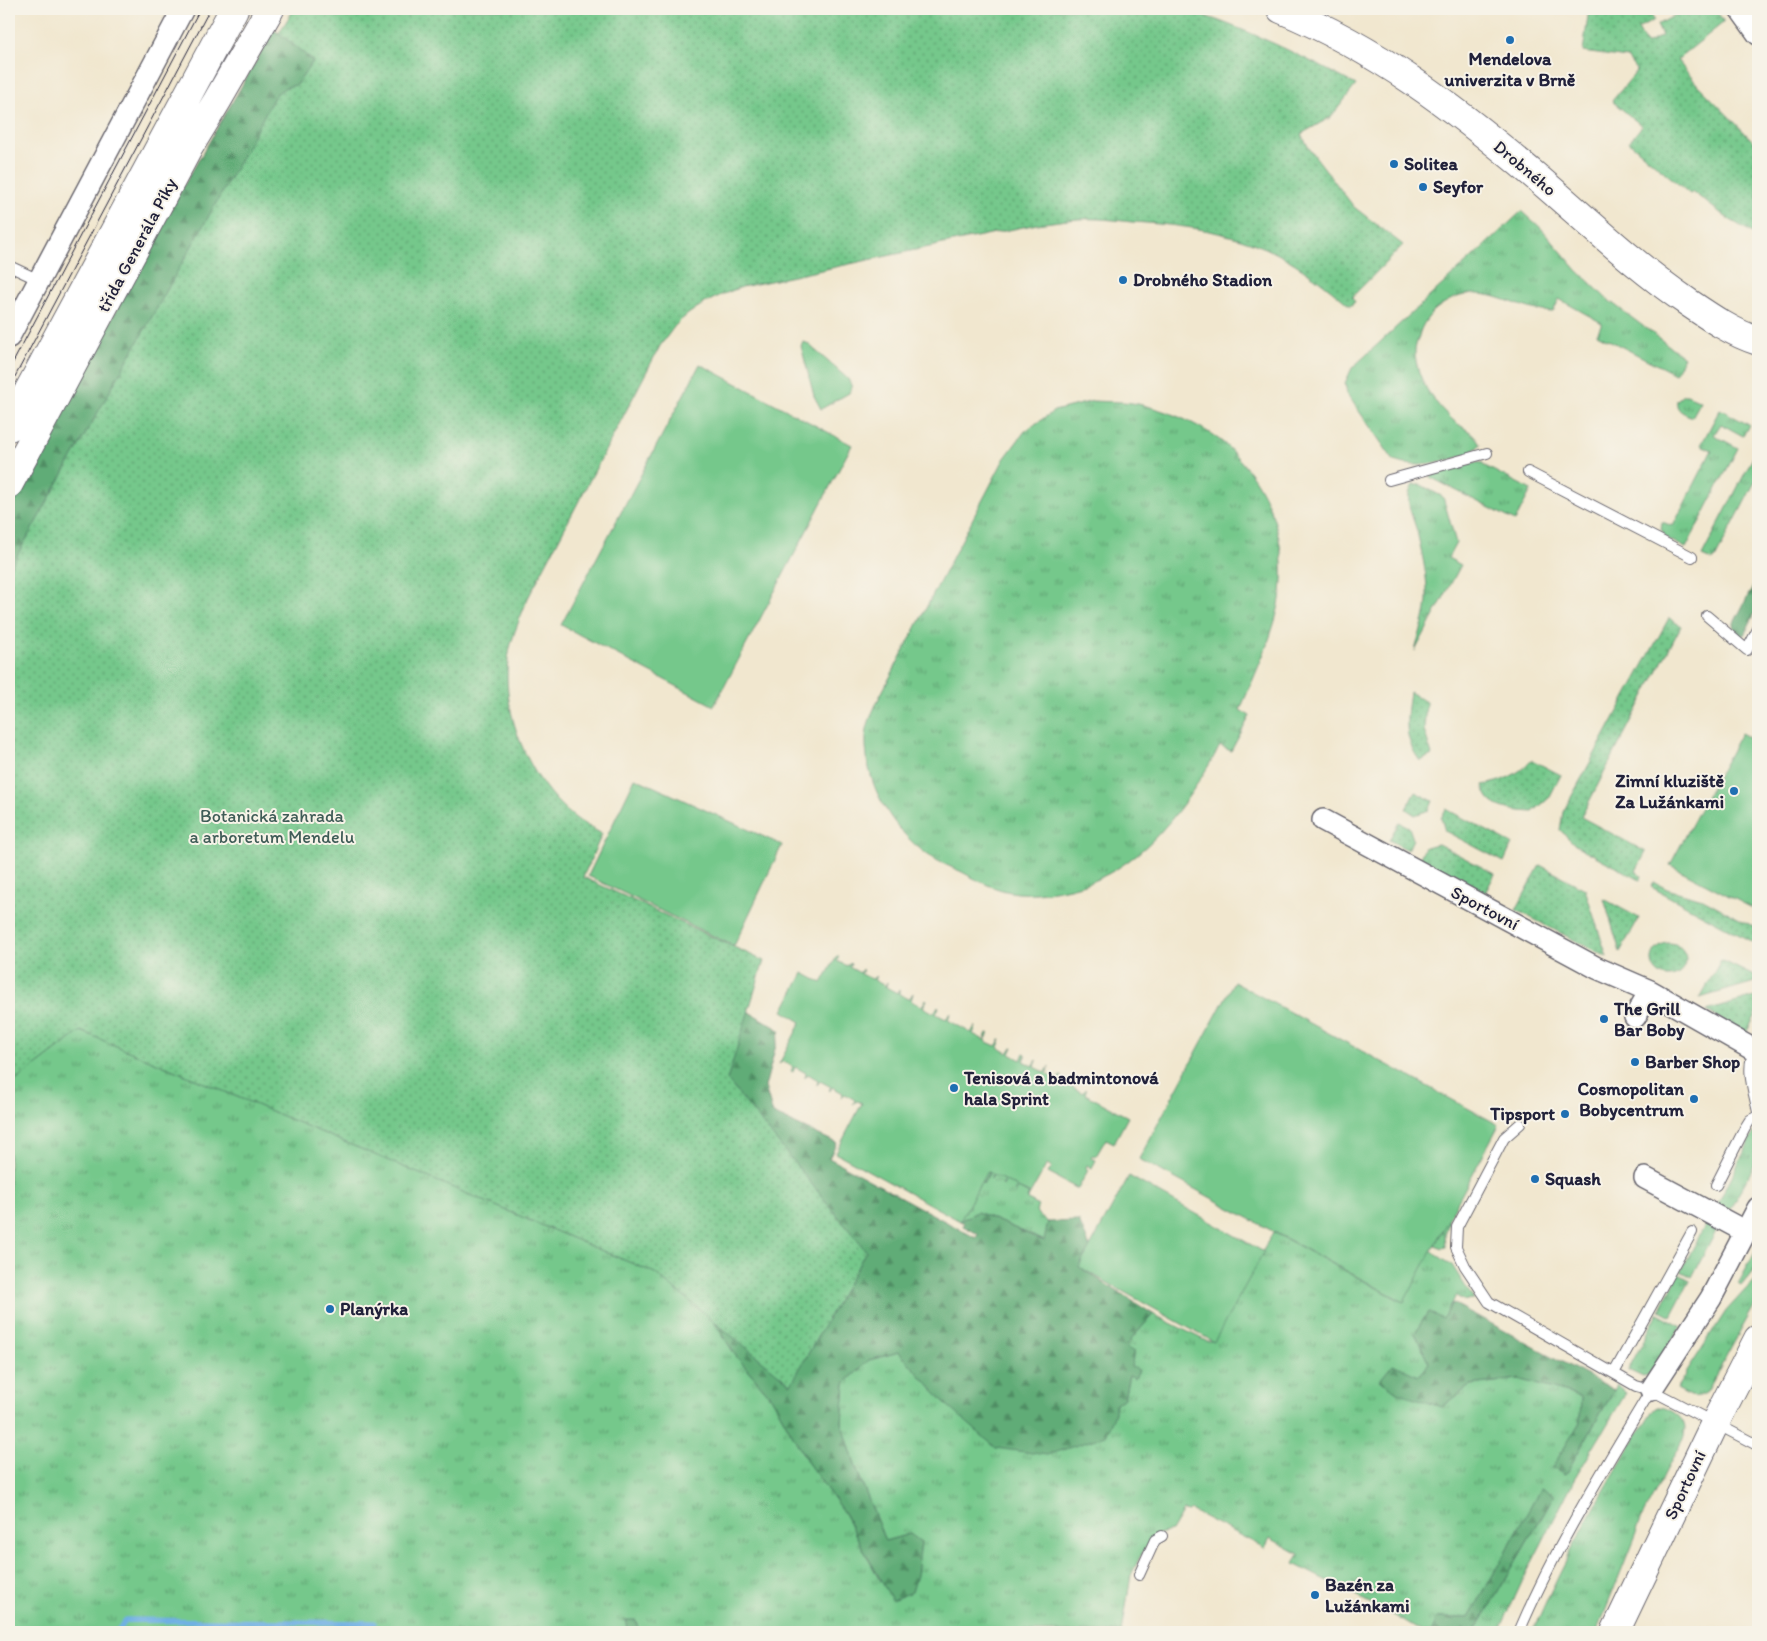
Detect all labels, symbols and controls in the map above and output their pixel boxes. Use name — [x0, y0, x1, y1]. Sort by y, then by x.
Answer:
marker: Mendelova univerzita v Brně — [1504, 34, 1516, 46]
place label: Mendelova univerzita v Brně — [1444, 48, 1576, 91]
street label: Drobného — [1489, 135, 1561, 201]
place label: Solitea — [1404, 153, 1458, 175]
marker: Solitea — [1388, 158, 1400, 170]
street label: třída Generála Píky — [92, 174, 182, 316]
place label: Seyfor — [1433, 176, 1484, 198]
marker: Seyfor — [1417, 181, 1429, 193]
place label: Drobného Stadion — [1133, 269, 1273, 291]
marker: Drobného Stadion — [1117, 274, 1129, 286]
place label: Zimní kluziště Za Lužánkami — [1615, 770, 1724, 813]
marker: Zimní kluziště Za Lužánkami — [1728, 785, 1740, 797]
park label: Botanická zahrada a arboretum Mendelu — [189, 805, 355, 848]
street label: Sportovní — [1447, 881, 1523, 935]
place label: The Grill Bar Boby — [1613, 998, 1685, 1041]
marker: The Grill Bar Boby — [1598, 1013, 1610, 1025]
place label: Barber Shop — [1645, 1051, 1740, 1073]
marker: Barber Shop — [1629, 1056, 1641, 1068]
place label: Tenisová a badmintonová hala Sprint — [963, 1067, 1159, 1110]
place label: Cosmopolitan Bobycentrum — [1577, 1078, 1685, 1121]
marker: Tenisová a badmintonová hala Sprint — [948, 1082, 960, 1094]
marker: Cosmopolitan Bobycentrum — [1688, 1093, 1700, 1105]
place label: Tipsport — [1489, 1103, 1555, 1125]
marker: Tipsport — [1559, 1108, 1571, 1120]
place label: Squash — [1545, 1168, 1601, 1190]
marker: Squash — [1529, 1173, 1541, 1185]
place label: Planýrka — [340, 1298, 408, 1320]
marker: Planýrka — [324, 1303, 336, 1315]
street label: Sportovní — [1659, 1446, 1711, 1523]
place label: Bazén za Lužánkami — [1325, 1574, 1410, 1617]
marker: Bazén za Lužánkami — [1309, 1589, 1321, 1601]

